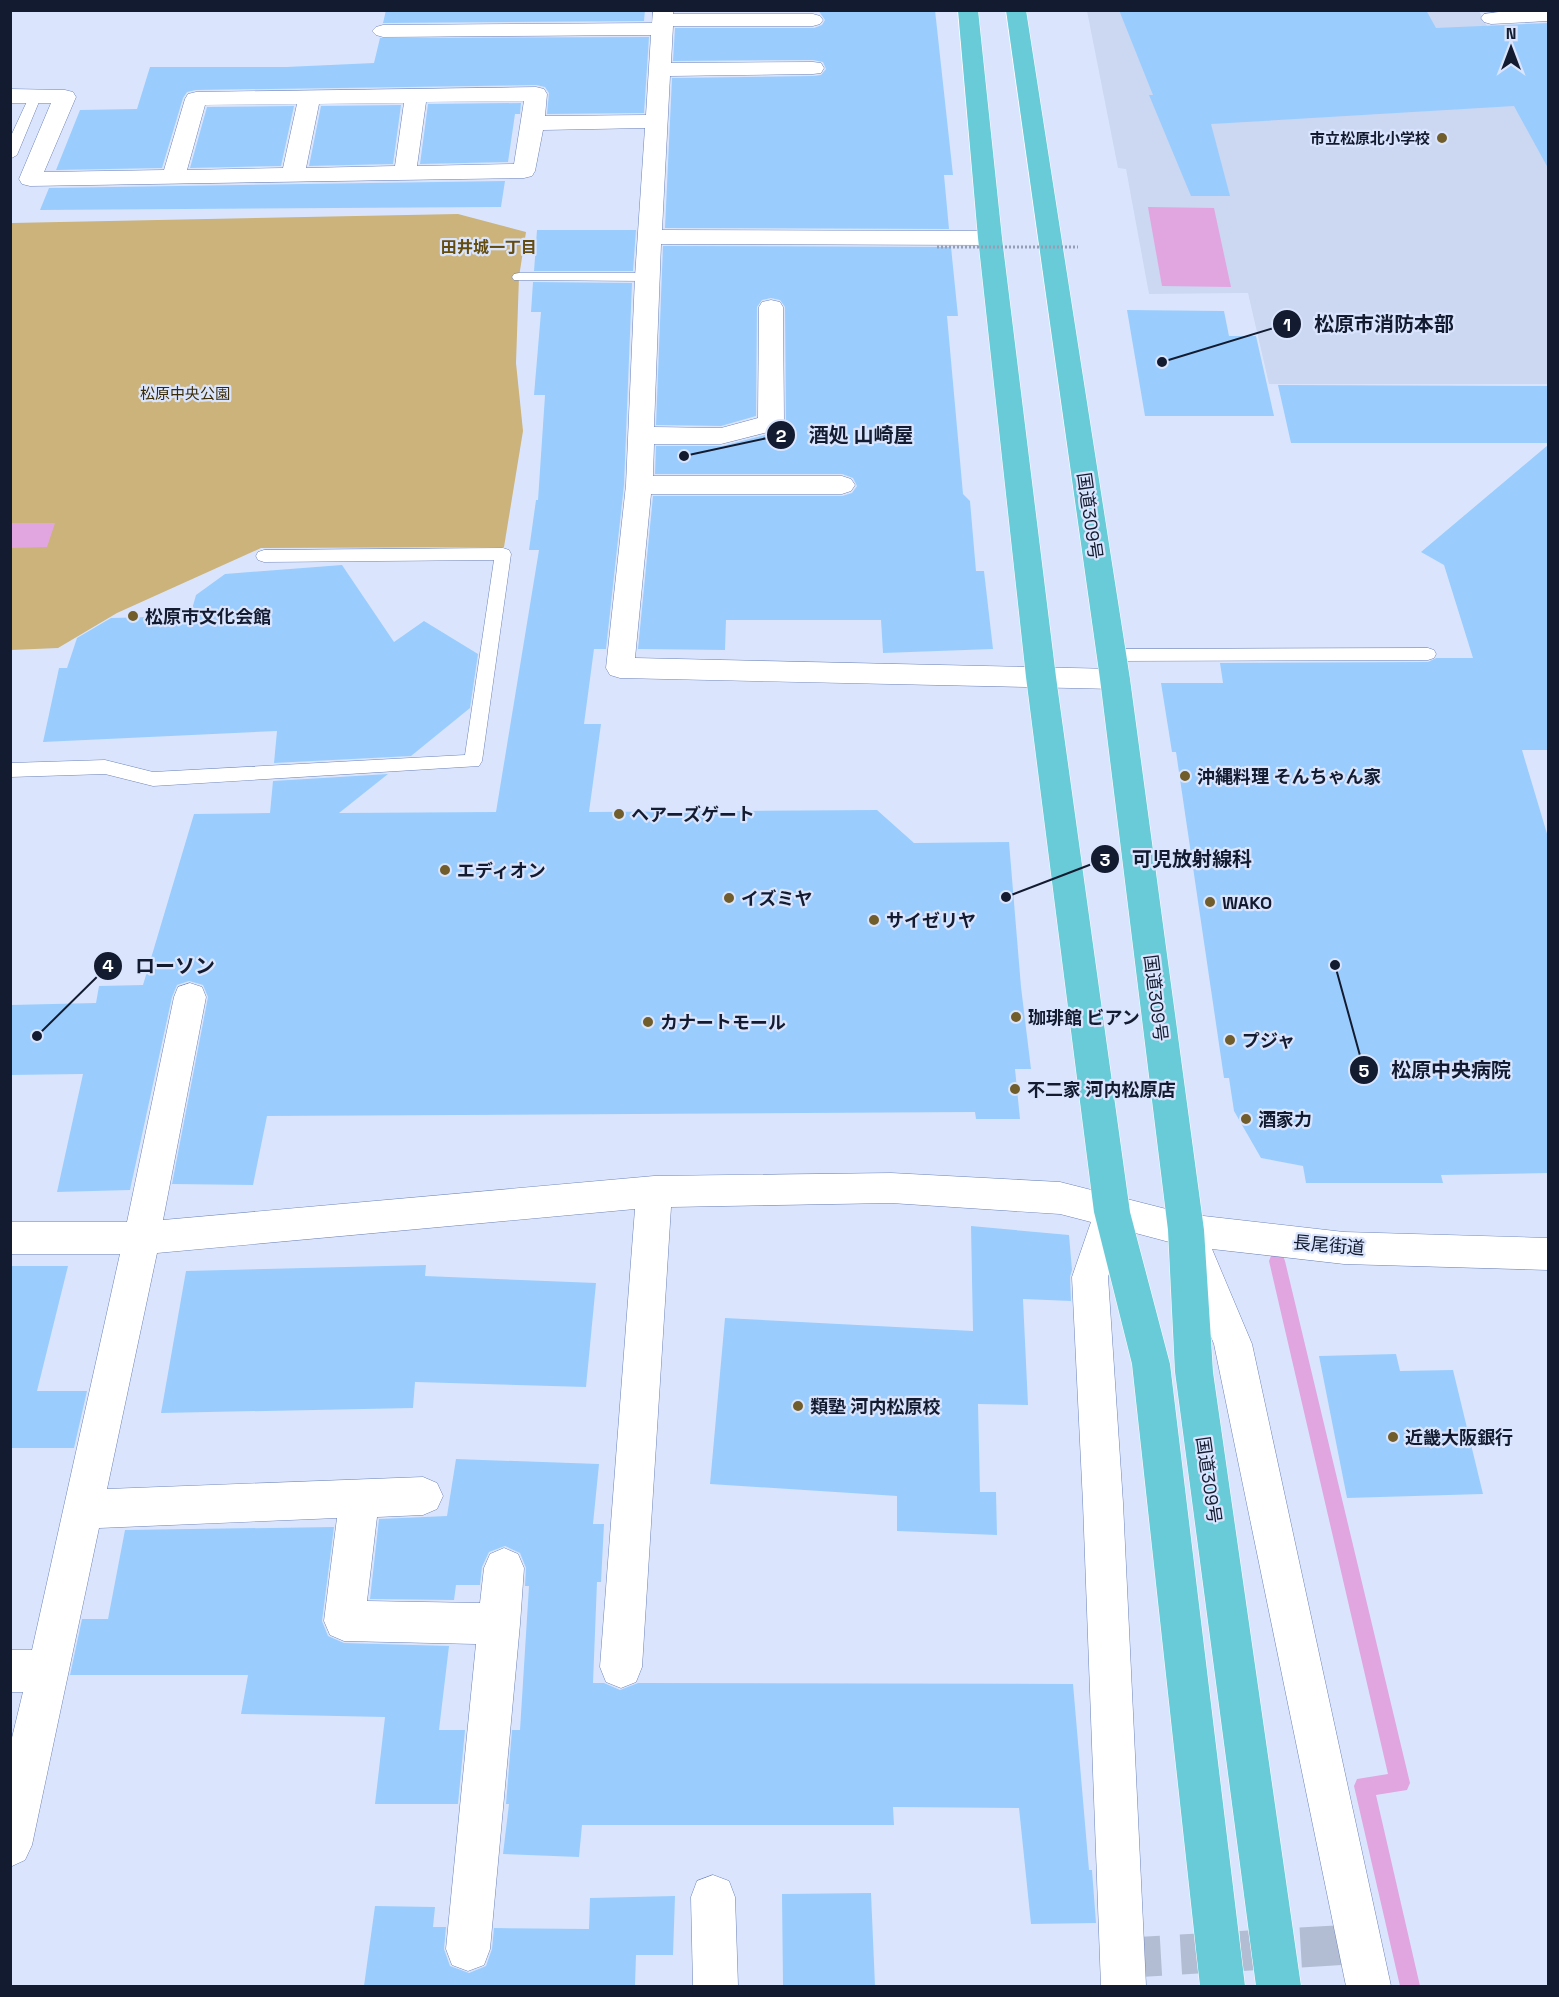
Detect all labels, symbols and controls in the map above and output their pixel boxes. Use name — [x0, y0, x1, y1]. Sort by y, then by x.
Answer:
north arrow — [1481, 18, 1541, 78]
text: N — [1506, 23, 1516, 44]
place label: 市立松原北小学校 — [1310, 129, 1430, 148]
marker: 市立松原北小学校 — [1435, 131, 1449, 145]
district label: 田井城一丁目 — [441, 237, 537, 258]
callout: 松原市消防本部 — [1272, 305, 1466, 343]
text: 松原市消防本部 — [1314, 311, 1454, 337]
text: 1 — [1283, 313, 1291, 336]
park label: 松原中央公園 — [140, 384, 230, 403]
callout: 酒処 山崎屋 — [766, 416, 926, 454]
text: 酒処 山崎屋 — [808, 422, 914, 448]
text: 2 — [776, 424, 787, 447]
street label: 国道309号 — [1073, 471, 1107, 561]
place label: 松原市文化会館 — [145, 605, 271, 628]
marker: 松原市文化会館 — [126, 609, 140, 623]
place label: 沖縄料理 そんちゃん家 — [1197, 765, 1382, 788]
marker: 沖縄料理 そんちゃん家 — [1178, 769, 1192, 783]
place label: ヘアーズゲート — [631, 803, 755, 826]
marker: ヘアーズゲート — [612, 807, 626, 821]
callout: 可児放射線科 — [1090, 840, 1264, 878]
text: 可児放射線科 — [1132, 846, 1252, 872]
text: 3 — [1100, 848, 1111, 871]
place label: エディオン — [457, 859, 546, 882]
marker: エディオン — [438, 863, 452, 877]
place label: イズミヤ — [741, 887, 812, 910]
marker: イズミヤ — [722, 891, 736, 905]
place label: WAKO — [1222, 891, 1272, 914]
marker: WAKO — [1203, 895, 1217, 909]
place label: サイゼリヤ — [886, 909, 976, 932]
marker: サイゼリヤ — [867, 913, 881, 927]
callout: ローソン — [93, 947, 227, 985]
text: ローソン — [135, 953, 215, 979]
street label: 国道309号 — [1139, 953, 1173, 1043]
text: 4 — [102, 954, 114, 977]
place label: 珈琲館 ビアン — [1028, 1006, 1140, 1029]
marker: 珈琲館 ビアン — [1009, 1010, 1023, 1024]
place label: カナートモール — [660, 1011, 786, 1034]
marker: カナートモール — [641, 1015, 655, 1029]
place label: プジャ — [1242, 1029, 1295, 1052]
marker: プジャ — [1223, 1033, 1237, 1047]
callout: 松原中央病院 — [1349, 1051, 1523, 1089]
text: 松原中央病院 — [1391, 1057, 1511, 1083]
text: 5 — [1359, 1059, 1370, 1082]
place label: 不二家 河内松原店 — [1027, 1078, 1176, 1101]
marker: 不二家 河内松原店 — [1008, 1082, 1022, 1096]
place label: 酒家力 — [1258, 1108, 1312, 1131]
marker: 酒家力 — [1239, 1112, 1253, 1126]
street label: 長尾街道 — [1292, 1230, 1366, 1260]
place label: 類塾 河内松原校 — [810, 1395, 941, 1418]
marker: 類塾 河内松原校 — [791, 1399, 805, 1413]
place label: 近畿大阪銀行 — [1405, 1426, 1513, 1449]
marker: 近畿大阪銀行 — [1386, 1430, 1400, 1444]
street label: 国道309号 — [1192, 1435, 1226, 1525]

